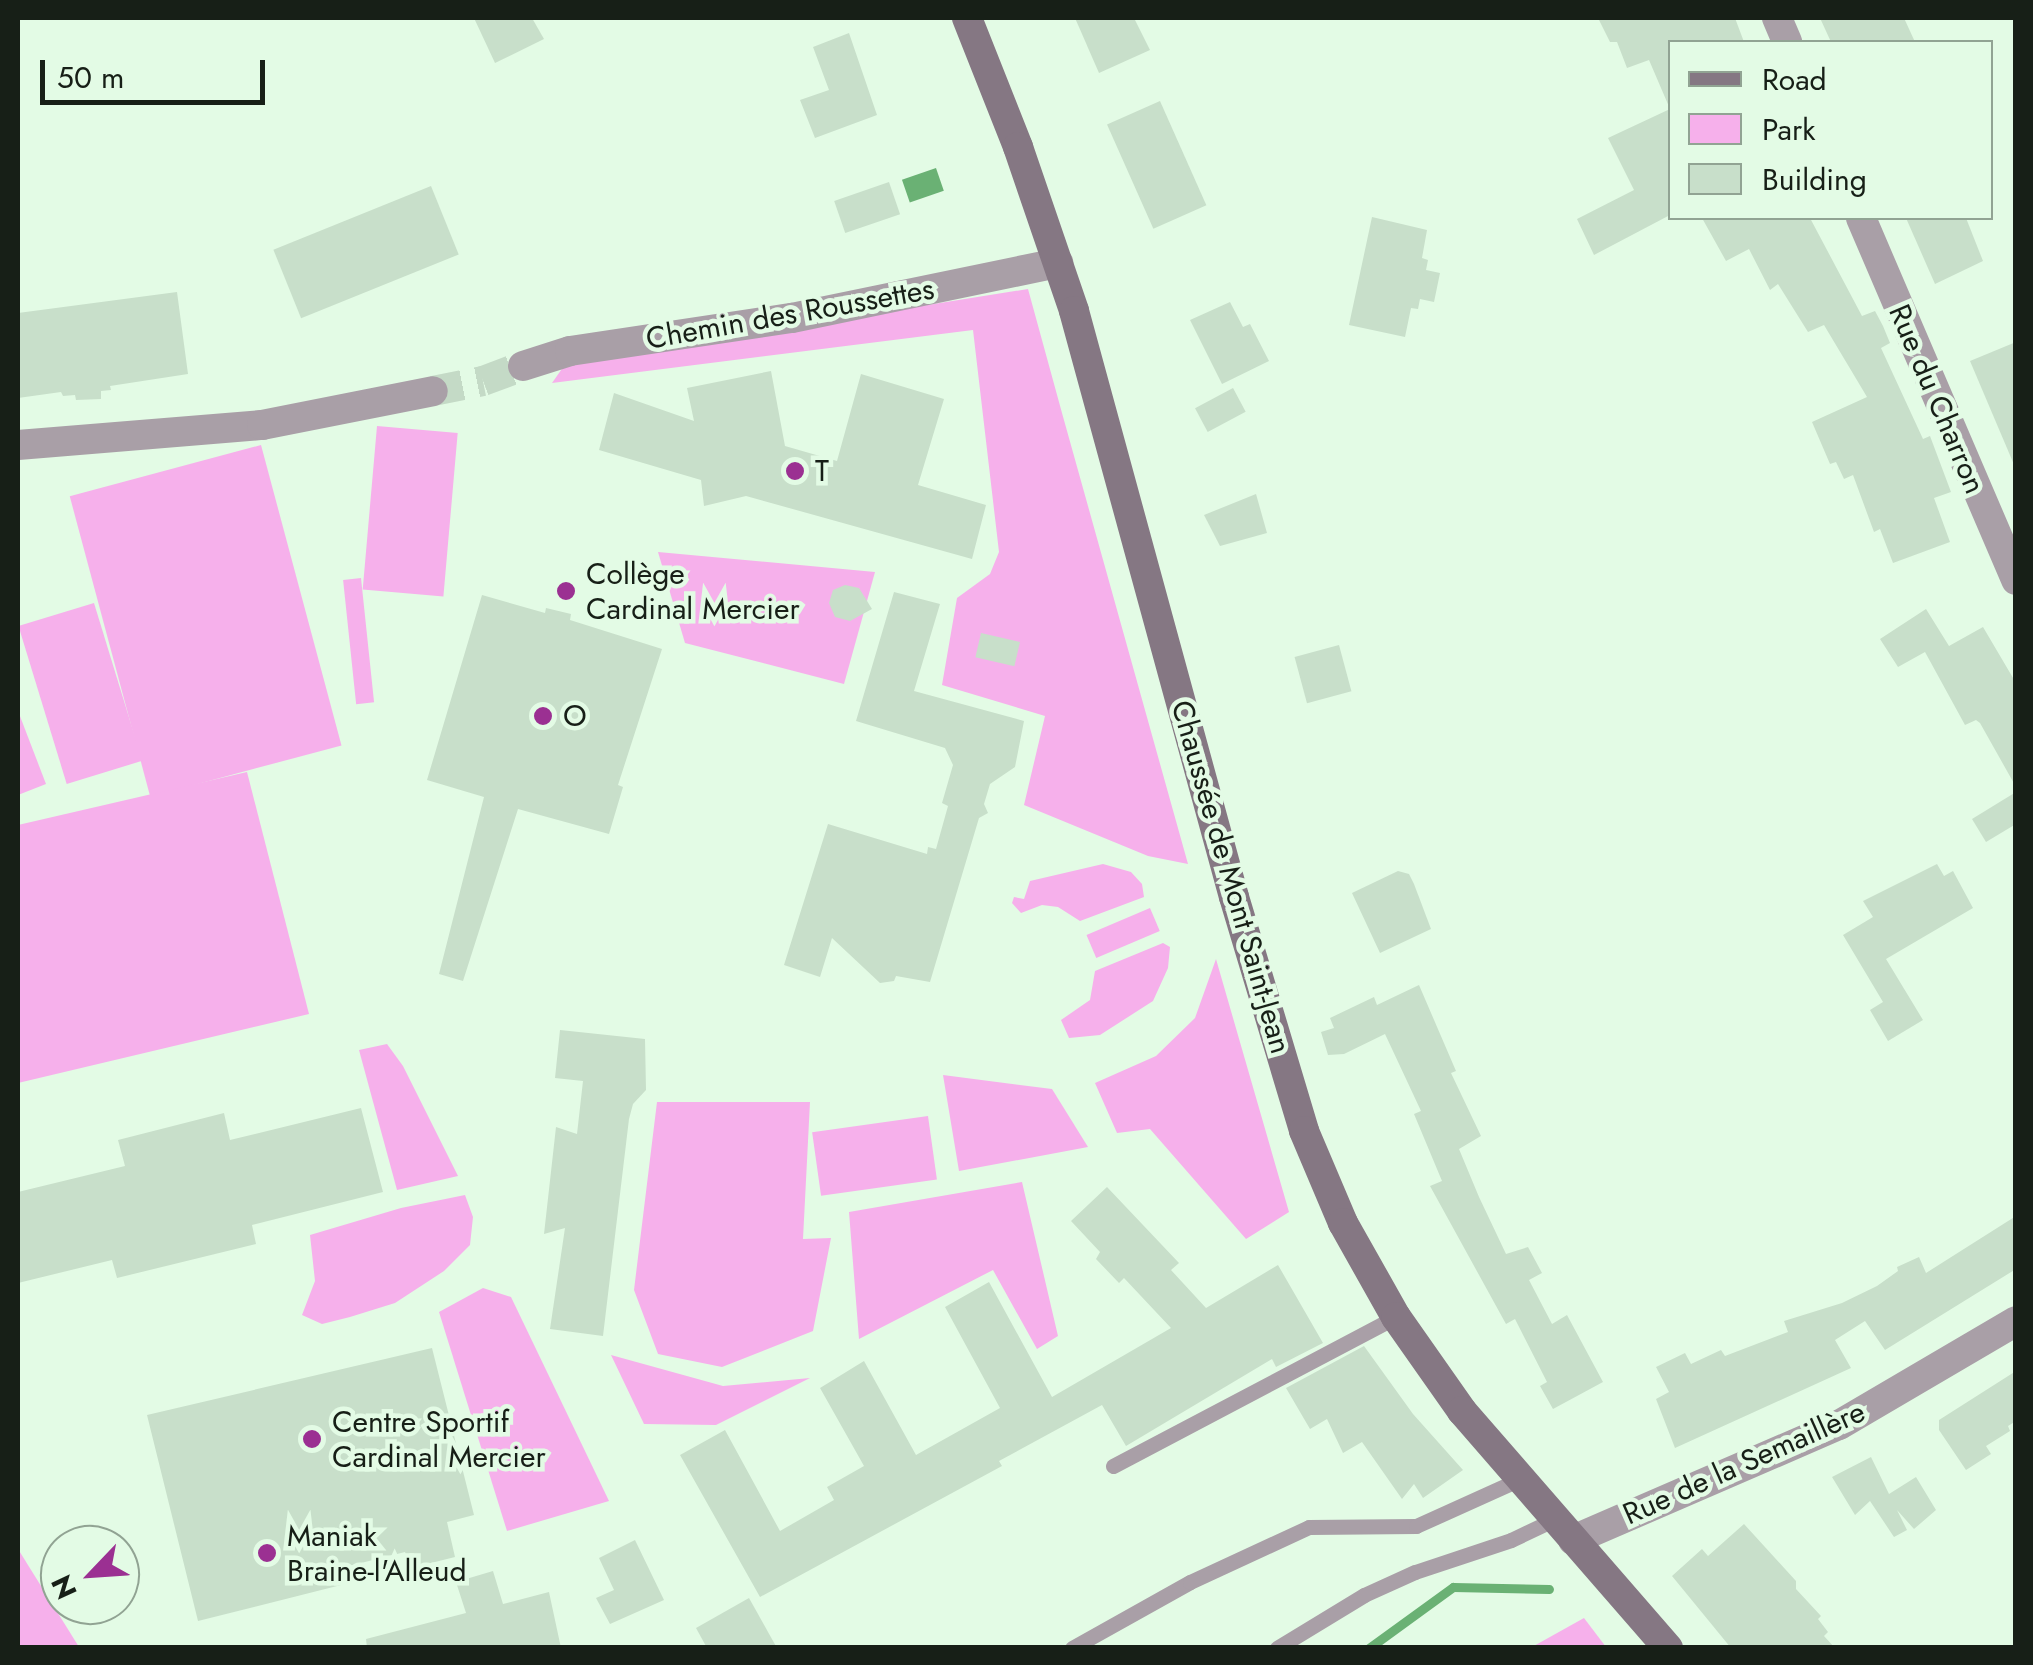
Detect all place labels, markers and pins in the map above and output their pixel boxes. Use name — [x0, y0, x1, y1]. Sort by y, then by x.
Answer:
place label: T — [815, 453, 829, 489]
marker: T — [784, 460, 806, 482]
place label: Collège Cardinal Mercier — [586, 556, 800, 626]
marker: Collège Cardinal Mercier — [555, 580, 577, 602]
place label: O — [563, 698, 587, 734]
marker: O — [532, 705, 554, 727]
place label: Centre Sportif Cardinal Mercier — [332, 1404, 546, 1474]
marker: Centre Sportif Cardinal Mercier — [301, 1428, 323, 1450]
place label: Maniak Braine-l'Alleud — [287, 1518, 467, 1588]
marker: Maniak Braine-l'Alleud — [256, 1542, 278, 1564]

